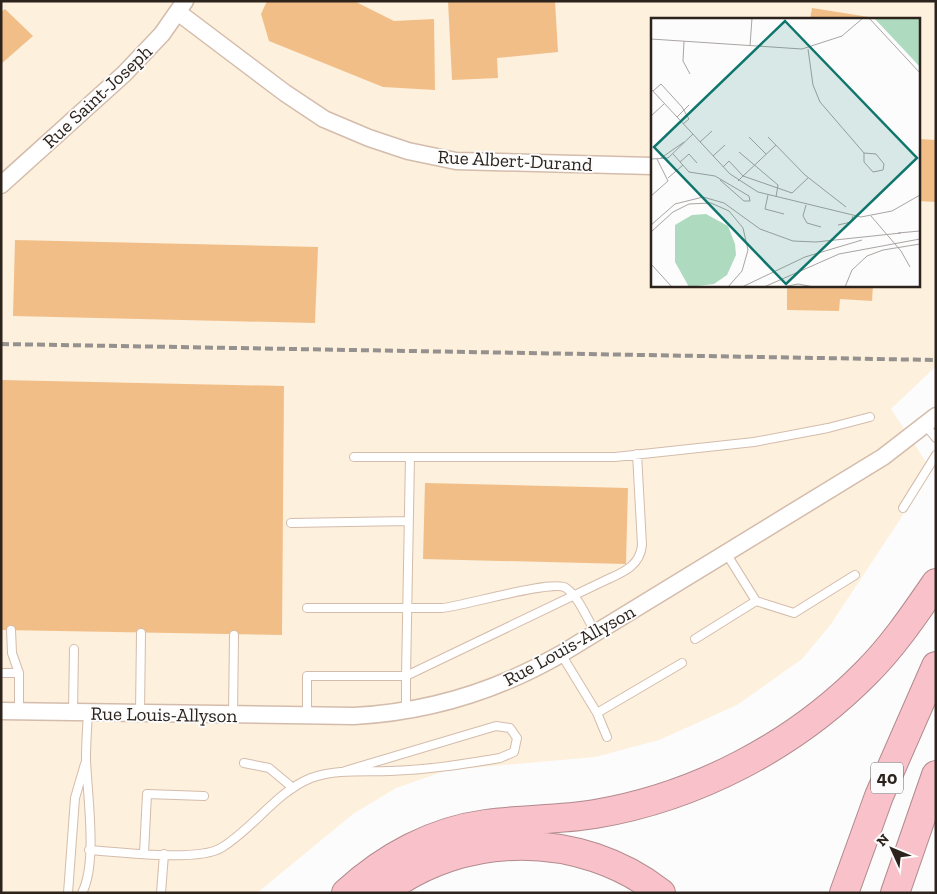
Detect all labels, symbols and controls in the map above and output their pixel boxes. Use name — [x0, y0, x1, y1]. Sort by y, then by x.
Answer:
inset map — [651, 18, 920, 286]
street label: Rue Saint-Joseph — [38, 40, 157, 153]
street label: Rue Albert-Durand — [437, 145, 594, 176]
street label: Rue Louis-Allyson — [500, 600, 639, 691]
street label: Rue Louis-Allyson — [90, 702, 238, 727]
road number: 40 — [871, 762, 903, 794]
north arrow — [867, 824, 917, 874]
text: N — [873, 830, 893, 850]

